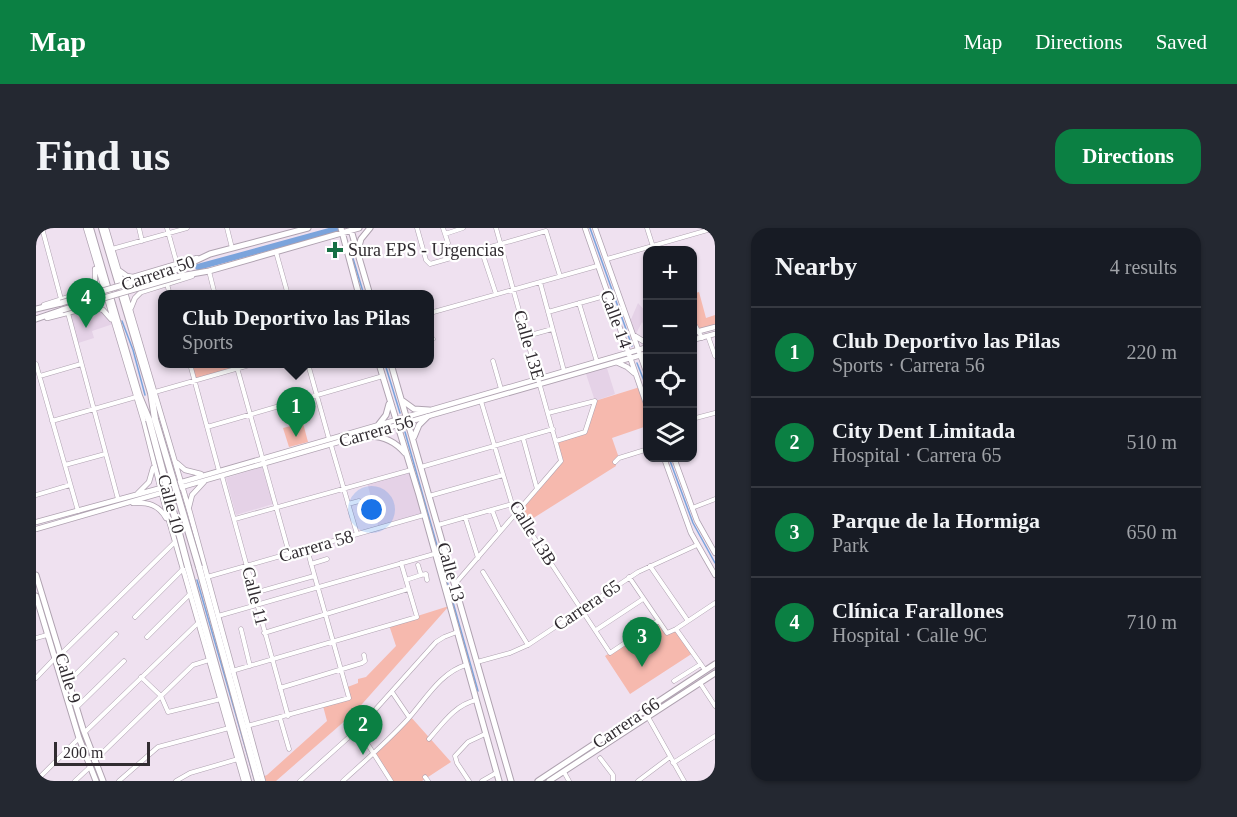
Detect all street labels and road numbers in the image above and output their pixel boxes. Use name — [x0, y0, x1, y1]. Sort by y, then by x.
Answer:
street label: Carrera 50 — [119, 251, 197, 295]
street label: Calle 14 — [596, 287, 636, 351]
street label: Calle 13E — [510, 308, 548, 382]
street label: Carrera 56 — [336, 411, 416, 451]
street label: Calle 10 — [154, 472, 188, 536]
street label: Calle 13B — [505, 497, 561, 569]
street label: Carrera 58 — [276, 526, 356, 566]
street label: Calle 13 — [433, 540, 469, 604]
street label: Calle 11 — [238, 565, 272, 627]
street label: Carrera 65 — [550, 575, 624, 635]
street label: Calle 9 — [51, 650, 85, 706]
street label: Carrera 66 — [589, 693, 663, 753]

